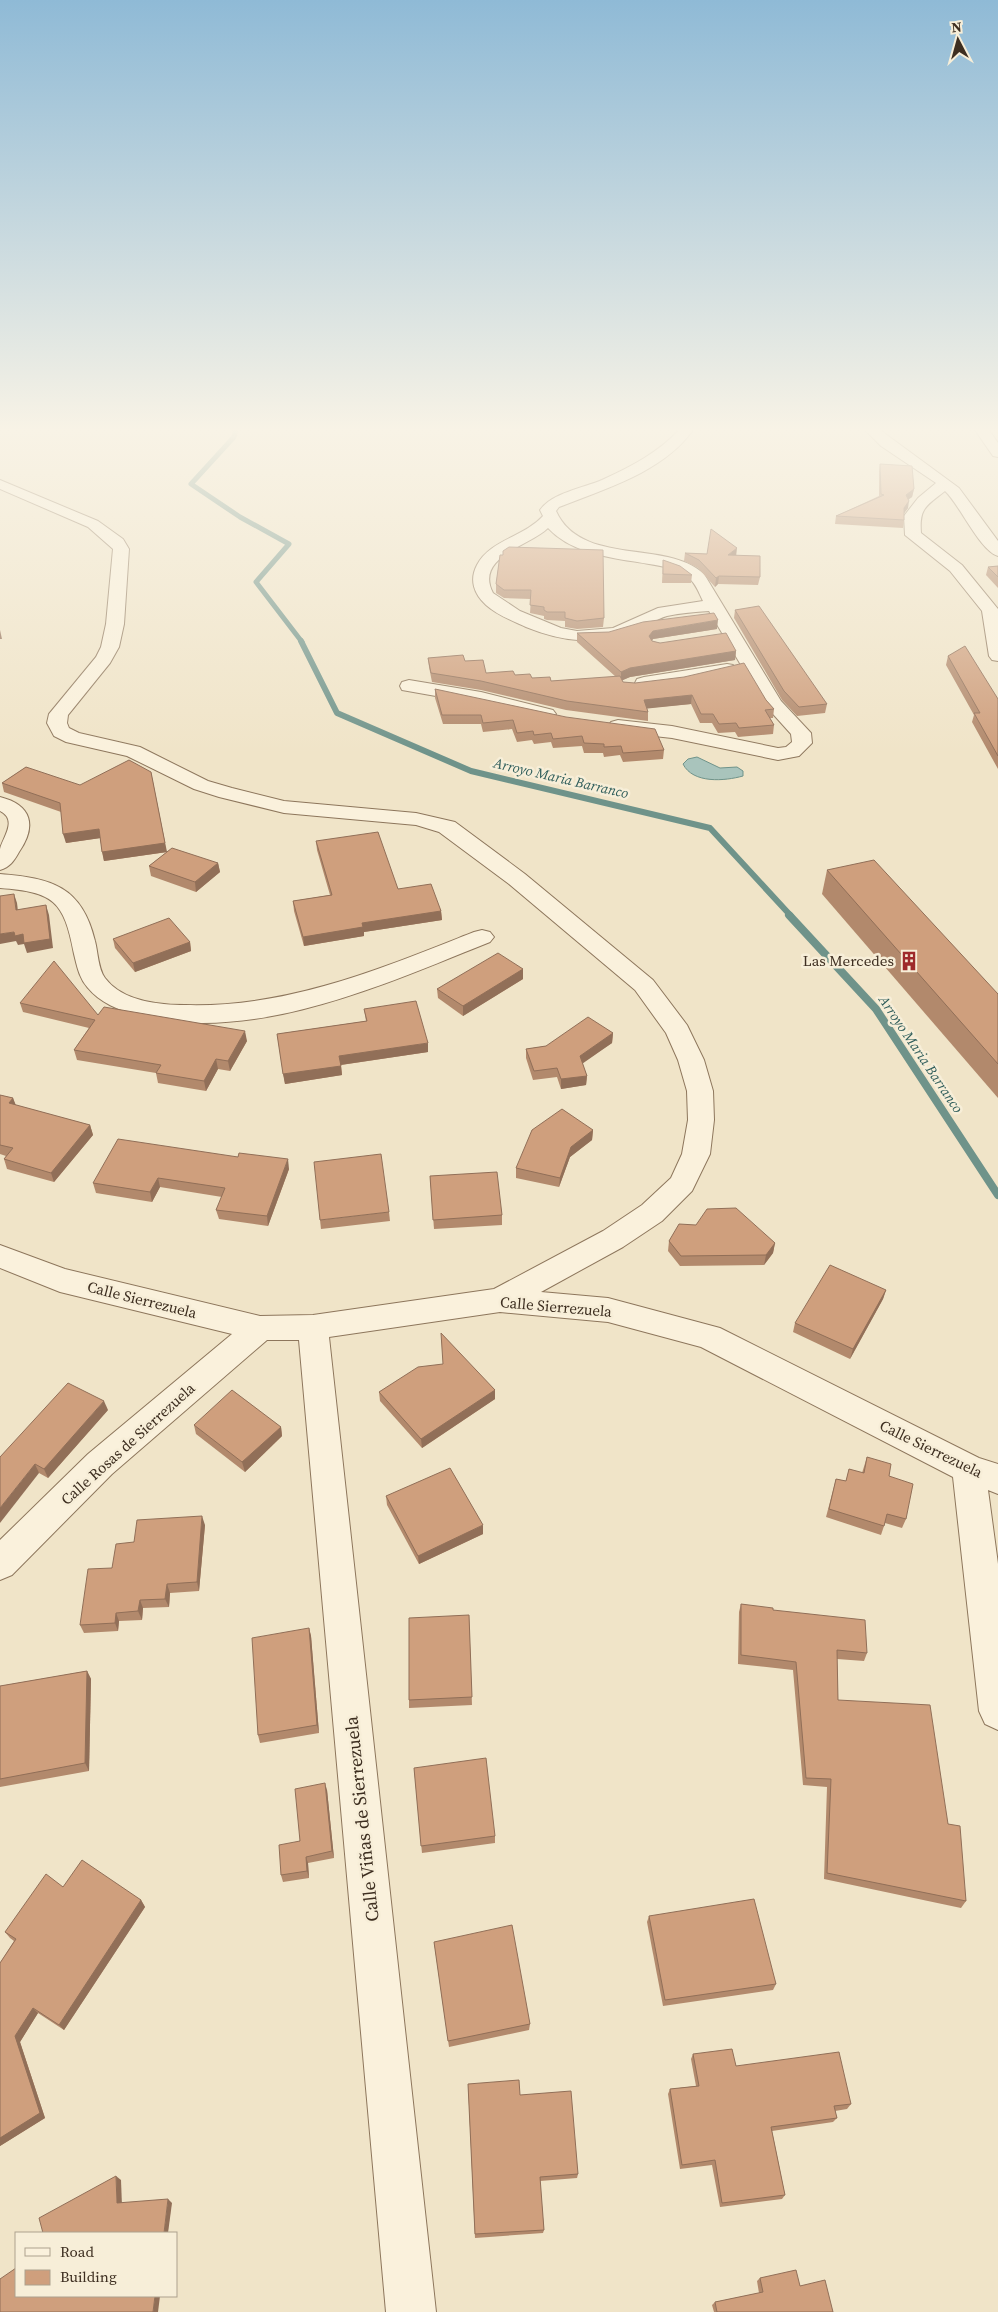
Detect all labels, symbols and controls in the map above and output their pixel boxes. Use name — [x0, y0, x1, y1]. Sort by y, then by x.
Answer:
north arrow — [933, 15, 983, 65]
text: N — [951, 17, 963, 38]
water label: Arroyo Maria Barranco — [491, 753, 631, 803]
place label: Las Mercedes — [803, 950, 894, 971]
building icon: Las Mercedes — [898, 950, 920, 972]
water label: Arroyo Maria Barranco — [874, 990, 968, 1117]
street label: Calle Sierrezuela — [85, 1276, 199, 1323]
street label: Calle Sierrezuela — [499, 1291, 613, 1322]
street label: Calle Rosas de Sierrezuela — [56, 1377, 200, 1510]
street label: Calle Sierrezuela — [876, 1415, 987, 1483]
street label: Calle Viñas de Sierrezuela — [338, 1714, 385, 1923]
legend — [15, 2232, 178, 2297]
text: Road — [60, 2241, 94, 2262]
text: Building — [60, 2266, 117, 2287]

